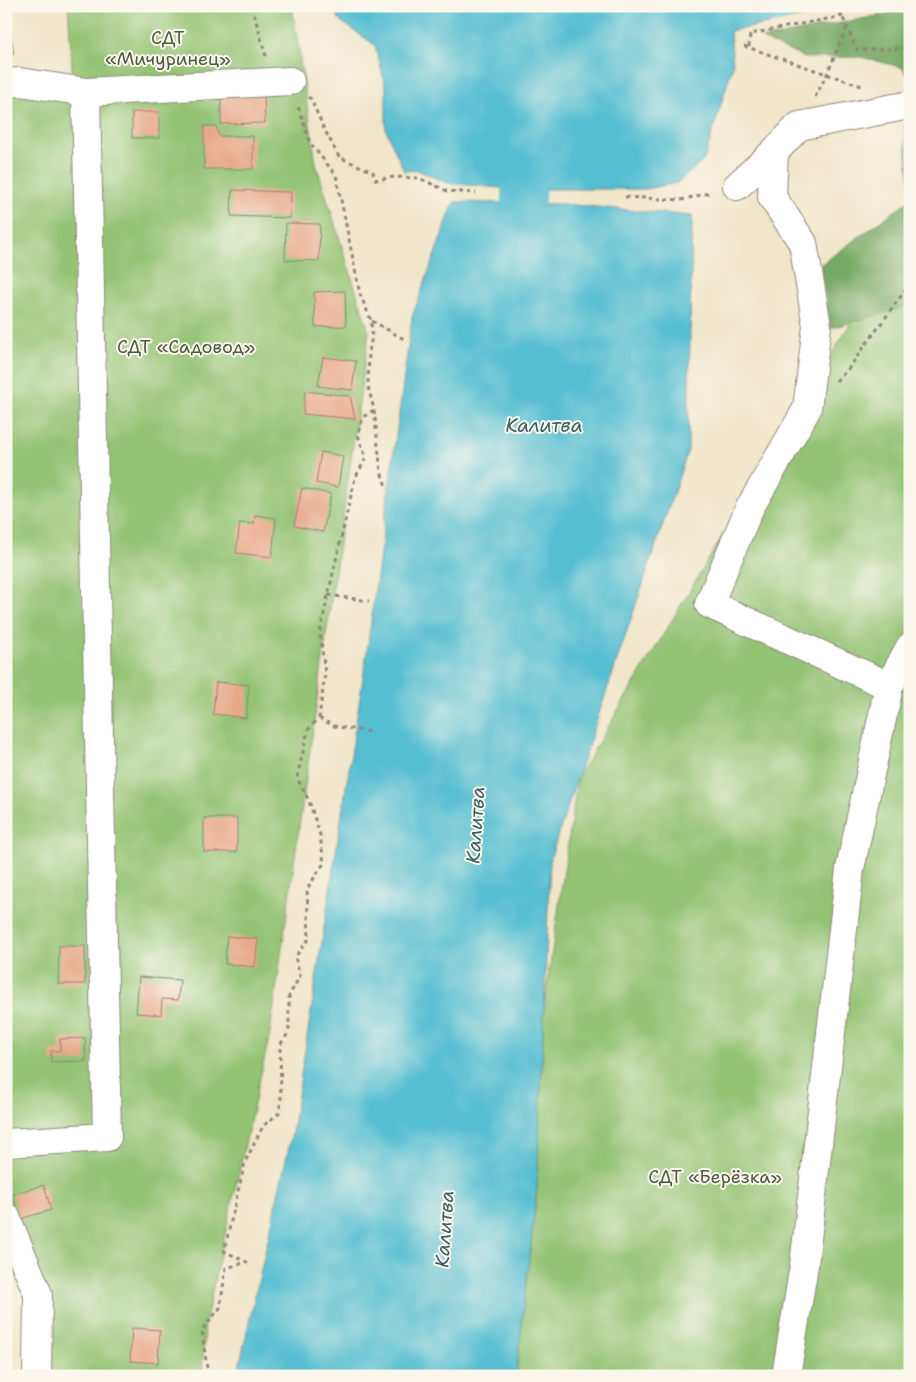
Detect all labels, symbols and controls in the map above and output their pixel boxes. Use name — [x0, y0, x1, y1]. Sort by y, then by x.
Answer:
park label: СДТ «Мичуринец» — [105, 26, 231, 71]
park label: СДТ «Садовод» — [117, 335, 255, 359]
water label: Калитва — [505, 413, 583, 438]
water label: Калитва — [460, 786, 491, 864]
park label: СДТ «Берёзка» — [648, 1165, 782, 1189]
water label: Калитва — [429, 1190, 460, 1268]

